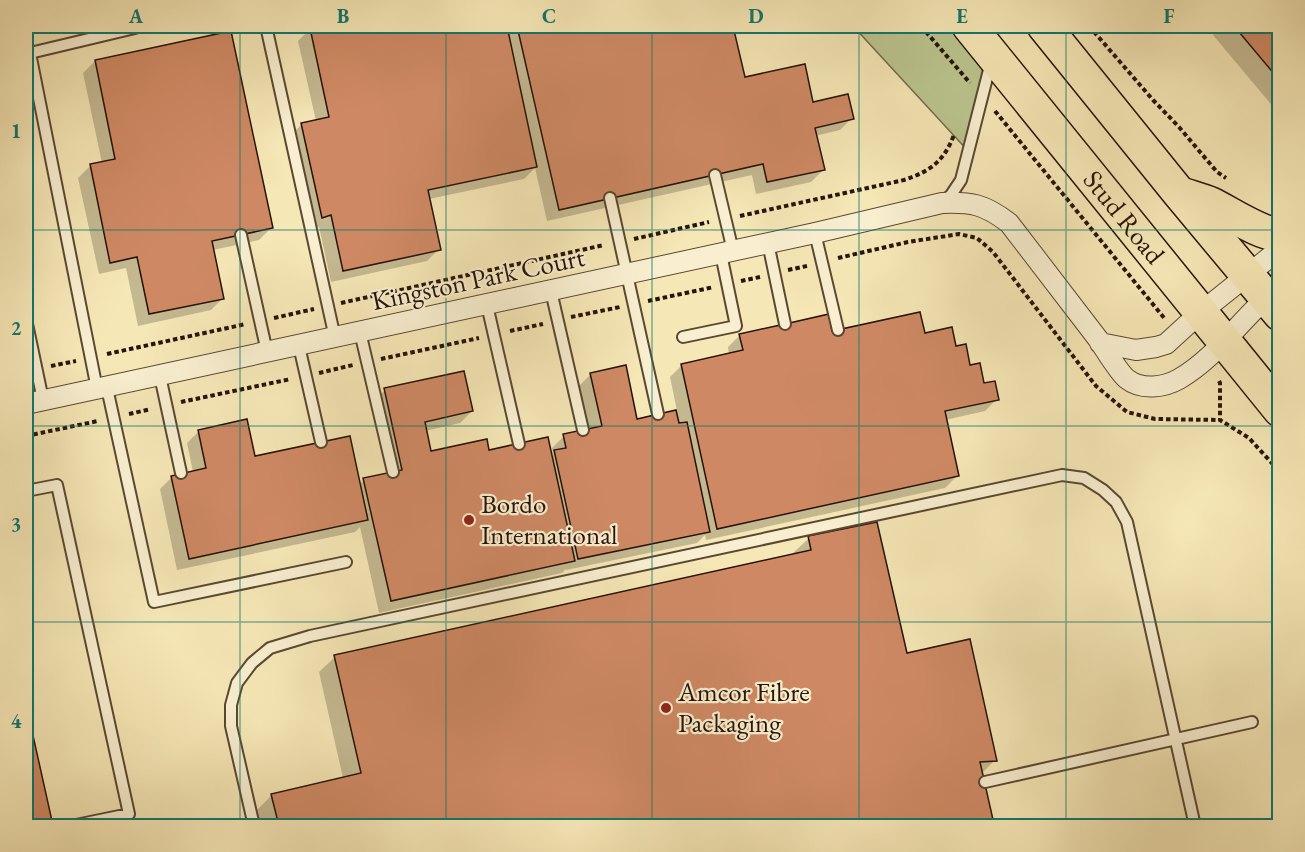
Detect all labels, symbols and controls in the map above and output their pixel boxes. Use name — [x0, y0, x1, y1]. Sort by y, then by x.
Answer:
text: A — [128, 3, 144, 29]
text: B — [337, 3, 349, 29]
text: C — [542, 3, 556, 29]
text: D — [748, 3, 764, 29]
text: E — [956, 3, 968, 29]
text: F — [1164, 3, 1175, 29]
text: 1 — [11, 118, 21, 144]
street label: Stud Road — [1076, 163, 1173, 271]
street label: Kingston Park Court — [368, 239, 588, 318]
text: 2 — [11, 315, 22, 341]
place label: Bordo International — [481, 486, 617, 552]
text: 3 — [11, 511, 21, 537]
marker: Bordo International — [462, 513, 476, 527]
place label: Amcor Fibre Packaging — [677, 674, 810, 740]
marker: Amcor Fibre Packaging — [659, 701, 673, 715]
text: 4 — [11, 708, 22, 734]

